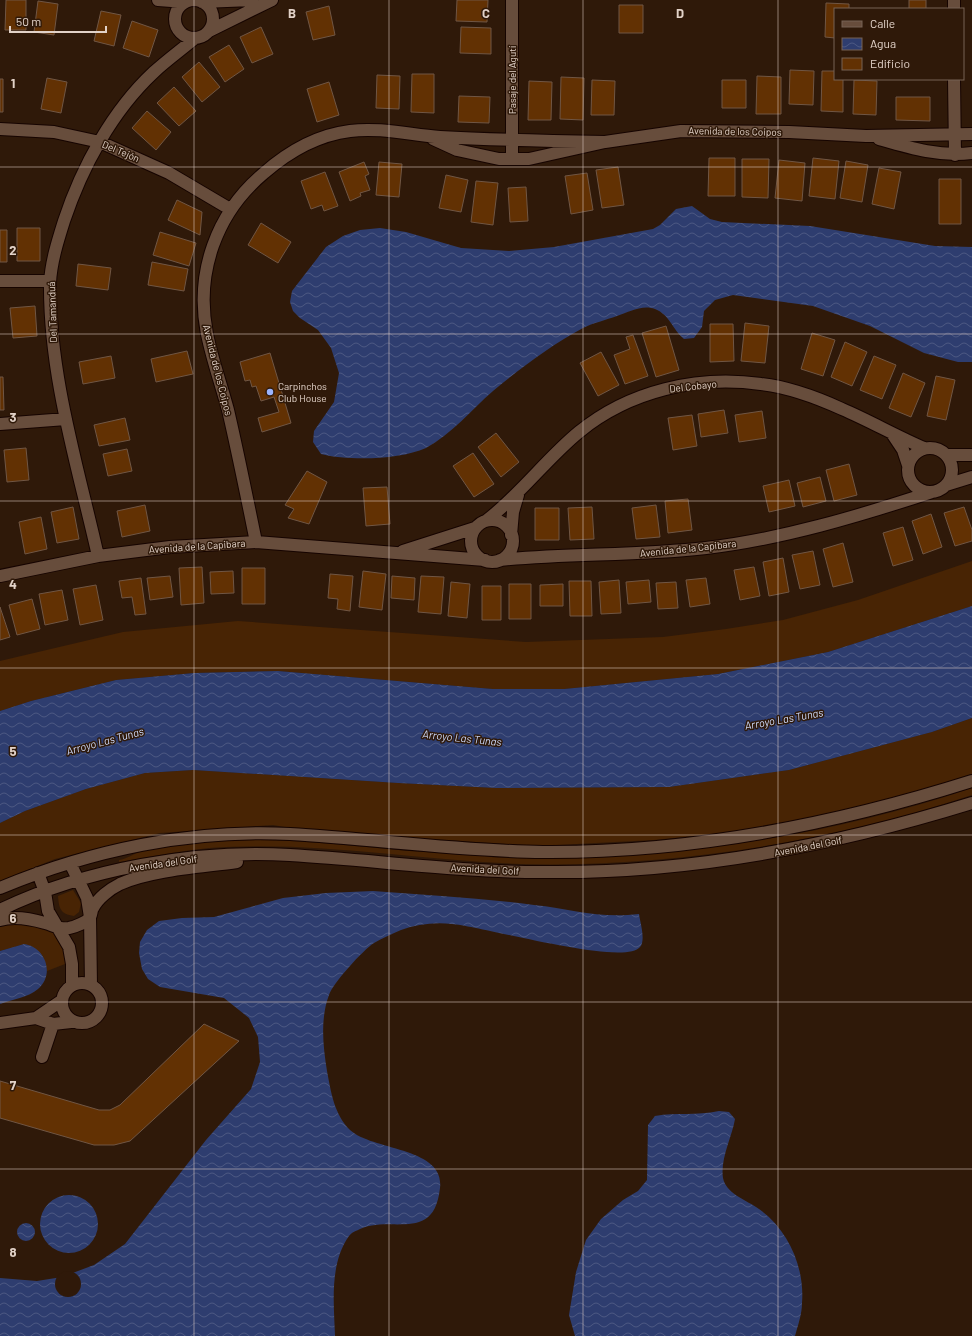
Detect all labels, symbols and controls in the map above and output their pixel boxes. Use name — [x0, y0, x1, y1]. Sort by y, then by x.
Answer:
text: B — [288, 5, 296, 21]
text: C — [482, 5, 490, 21]
text: D — [676, 5, 684, 21]
scale bar — [10, 8, 106, 34]
legend — [834, 8, 964, 80]
text: 50 m — [16, 14, 41, 28]
text: Calle — [870, 16, 895, 30]
text: Agua — [870, 36, 896, 50]
street label: Pasaje del Agutí — [506, 46, 518, 114]
text: Edificio — [870, 56, 910, 70]
text: 1 — [11, 75, 15, 91]
street label: Avenida de los Coipos — [688, 124, 782, 138]
street label: Del Tejón — [101, 138, 141, 164]
text: 2 — [9, 242, 17, 258]
street label: Del Tamanduá — [45, 281, 59, 343]
street label: Avenida de los Coipos — [201, 323, 235, 417]
street label: Del Cobayo — [669, 378, 717, 394]
place label: Carpinchos Club House — [278, 380, 327, 404]
marker: Carpinchos Club House — [265, 387, 275, 397]
text: 3 — [9, 409, 17, 425]
street label: Avenida de la Capibara — [148, 537, 246, 555]
street label: Avenida de la Capibara — [639, 537, 737, 559]
text: 4 — [9, 576, 17, 592]
water label: Arroyo Las Tunas — [744, 705, 824, 732]
water label: Arroyo Las Tunas — [65, 724, 145, 757]
water label: Arroyo Las Tunas — [422, 727, 502, 748]
text: 5 — [9, 743, 17, 759]
street label: Avenida del Golf — [773, 833, 843, 858]
street label: Avenida del Golf — [128, 852, 198, 874]
street label: Avenida del Golf — [450, 861, 520, 877]
text: 6 — [10, 910, 17, 926]
text: 7 — [10, 1077, 17, 1093]
text: 8 — [9, 1244, 17, 1260]

